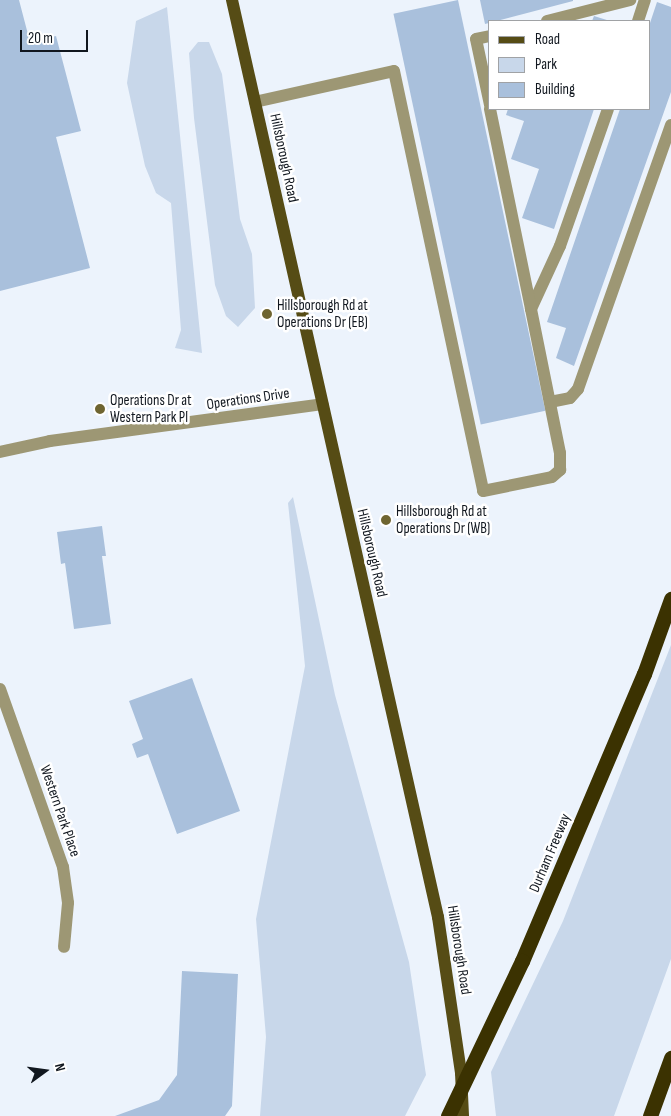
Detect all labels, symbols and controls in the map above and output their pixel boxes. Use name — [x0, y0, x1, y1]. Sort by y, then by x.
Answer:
scale bar — [22, 20, 90, 52]
legend — [488, 20, 651, 110]
text: 20 m — [28, 29, 53, 48]
text: Road — [535, 30, 560, 49]
text: Park — [535, 55, 557, 74]
text: Building — [535, 80, 575, 99]
street label: Hillsborough Road — [266, 112, 302, 204]
place label: Hillsborough Rd at Operations Dr (EB) — [277, 296, 368, 331]
marker: Hillsborough Rd at Operations Dr (EB) — [261, 308, 273, 320]
street label: Operations Drive — [205, 384, 291, 414]
place label: Operations Dr at Western Park Pl — [110, 391, 192, 426]
marker: Operations Dr at Western Park Pl — [94, 403, 106, 415]
place label: Hillsborough Rd at Operations Dr (WB) — [396, 502, 490, 537]
street label: Hillsborough Road — [353, 507, 391, 599]
marker: Hillsborough Rd at Operations Dr (WB) — [380, 514, 392, 526]
street label: Western Park Place — [36, 763, 84, 859]
street label: Durham Freeway — [525, 811, 575, 895]
street label: Hillsborough Road — [443, 904, 475, 996]
north arrow — [20, 1046, 70, 1096]
text: N — [51, 1062, 69, 1073]

